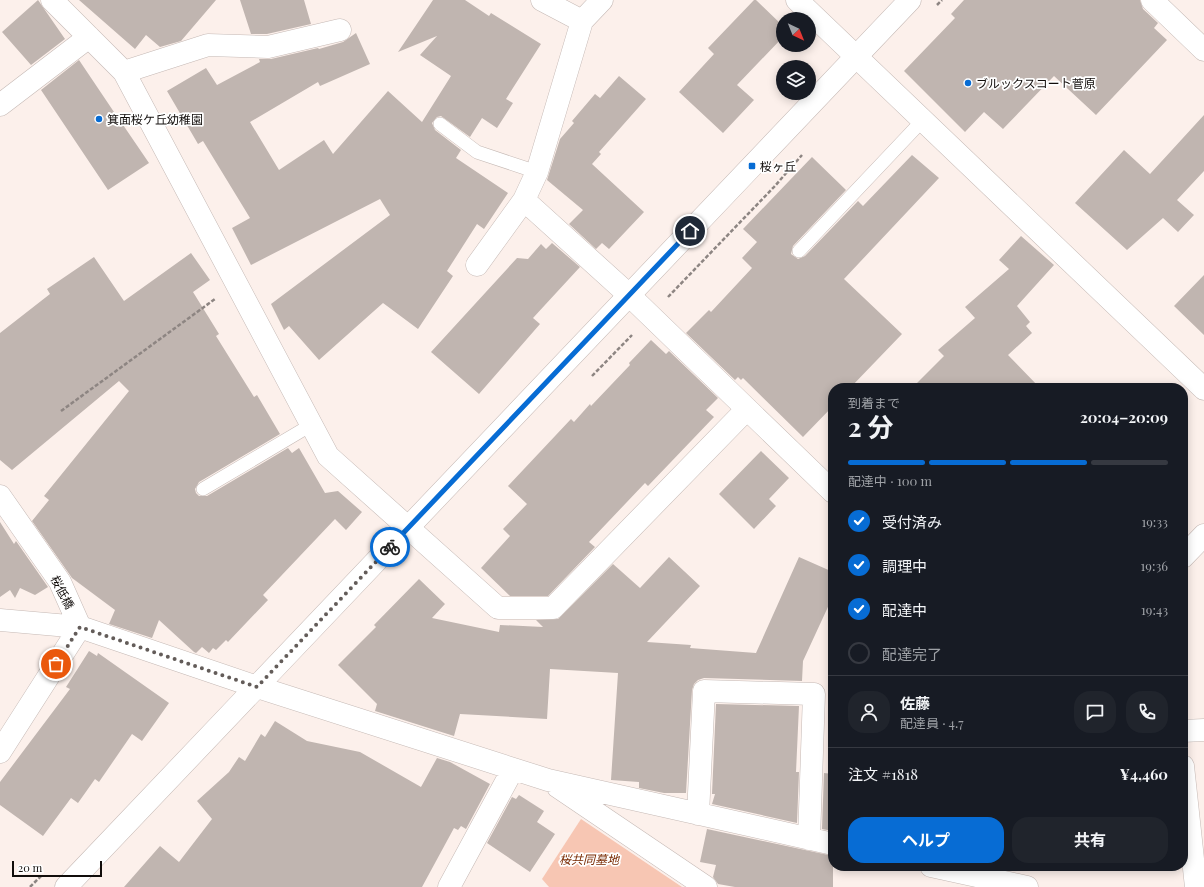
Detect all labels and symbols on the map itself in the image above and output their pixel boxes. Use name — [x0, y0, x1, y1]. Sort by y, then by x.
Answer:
north arrow — [776, 12, 816, 52]
place label: ブルックスコート菅原 — [976, 75, 1096, 91]
marker: ブルックスコート菅原 — [963, 78, 973, 88]
place label: 箕面桜ケ丘幼稚園 — [107, 111, 203, 127]
marker: 箕面桜ケ丘幼稚園 — [94, 114, 104, 124]
place label: 桜ヶ丘 — [760, 158, 796, 174]
marker: 桜ヶ丘 — [747, 161, 757, 171]
pin — [673, 214, 707, 248]
courier — [370, 527, 410, 567]
street label: 桜低橋 — [48, 572, 78, 612]
pin — [39, 647, 73, 681]
park label: 桜共同墓地 — [559, 851, 621, 867]
scale bar — [12, 859, 102, 878]

